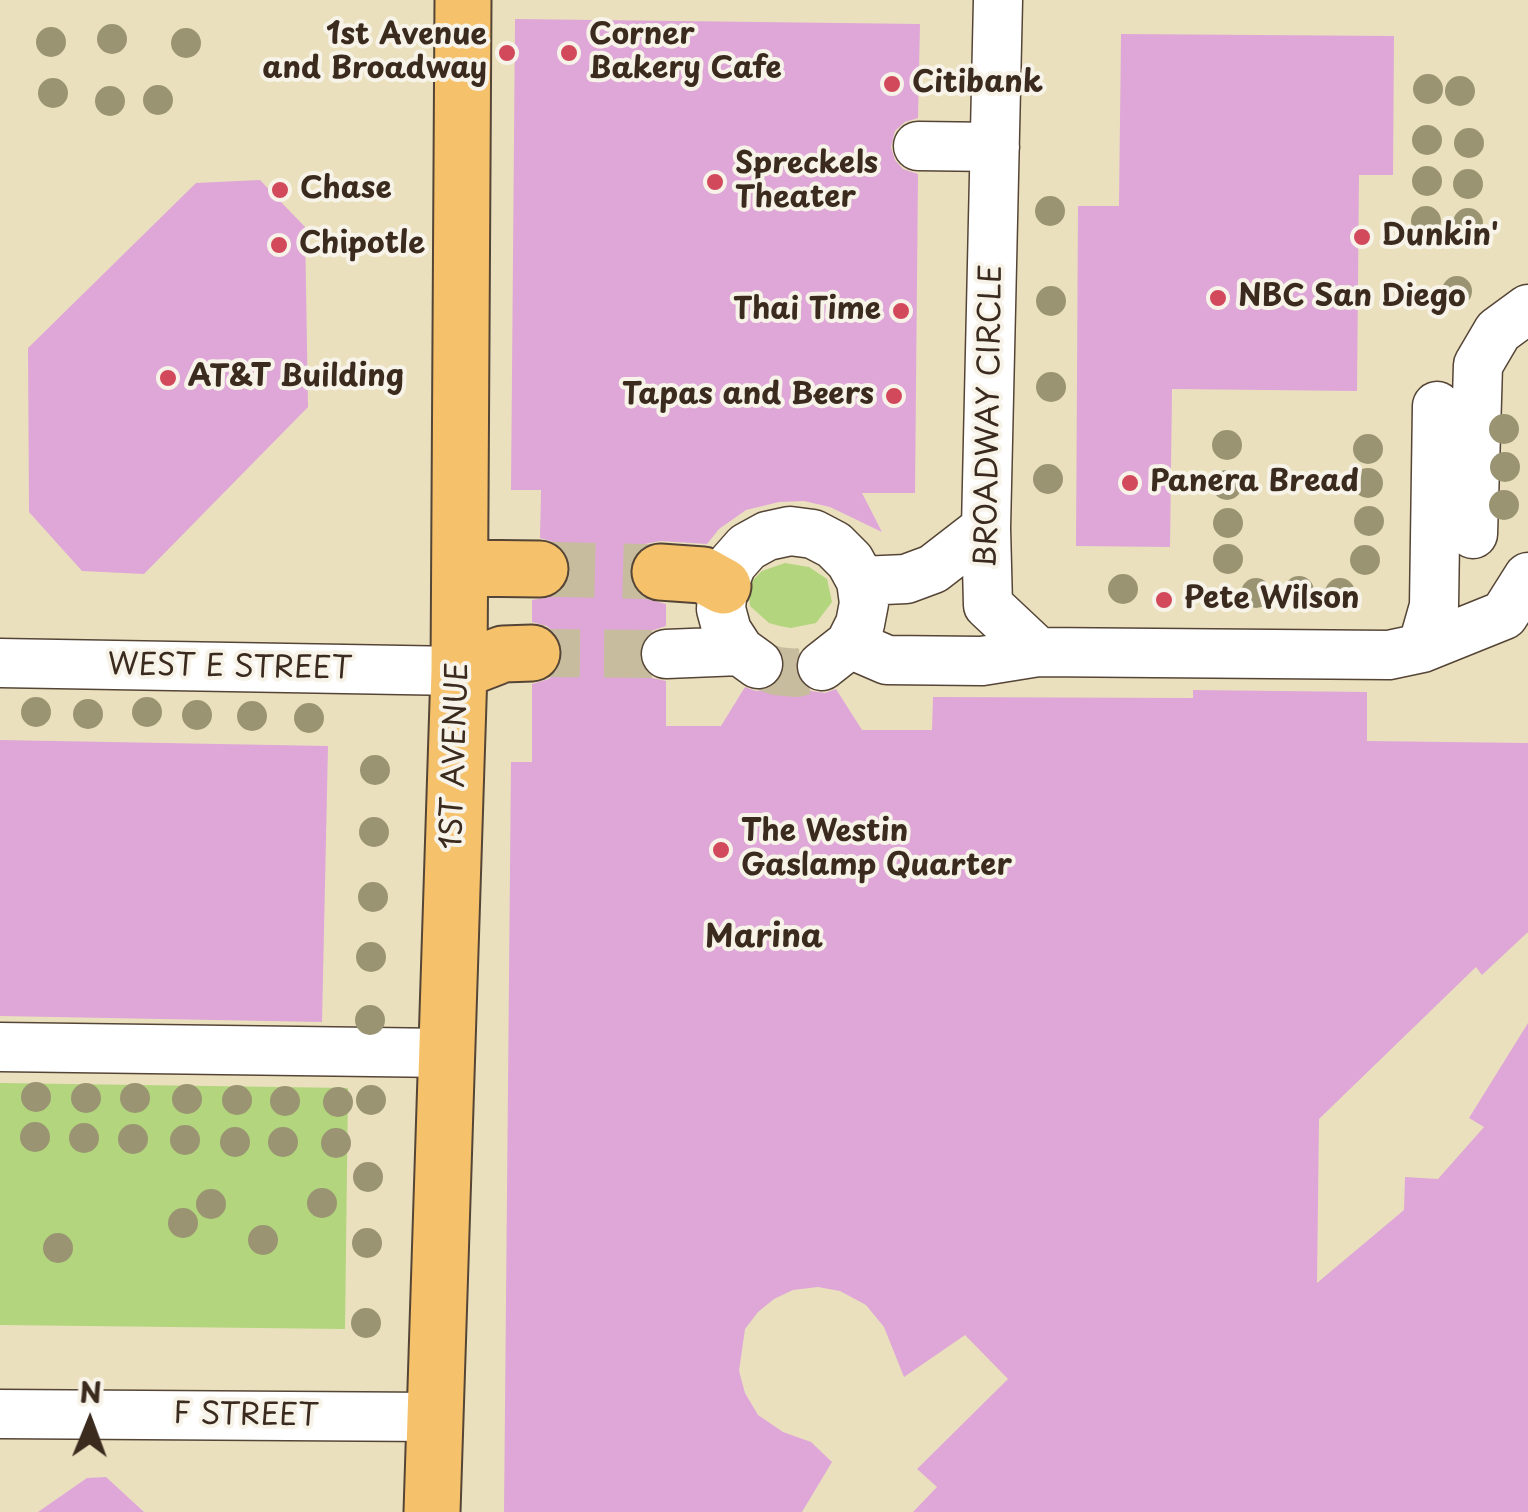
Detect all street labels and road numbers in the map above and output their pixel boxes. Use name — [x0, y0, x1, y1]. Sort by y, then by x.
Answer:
street label: BROADWAY CIRCLE — [969, 264, 1011, 568]
street label: WEST E STREET — [107, 648, 353, 688]
street label: 1ST AVENUE — [435, 662, 477, 850]
street label: F STREET — [173, 1397, 319, 1435]

